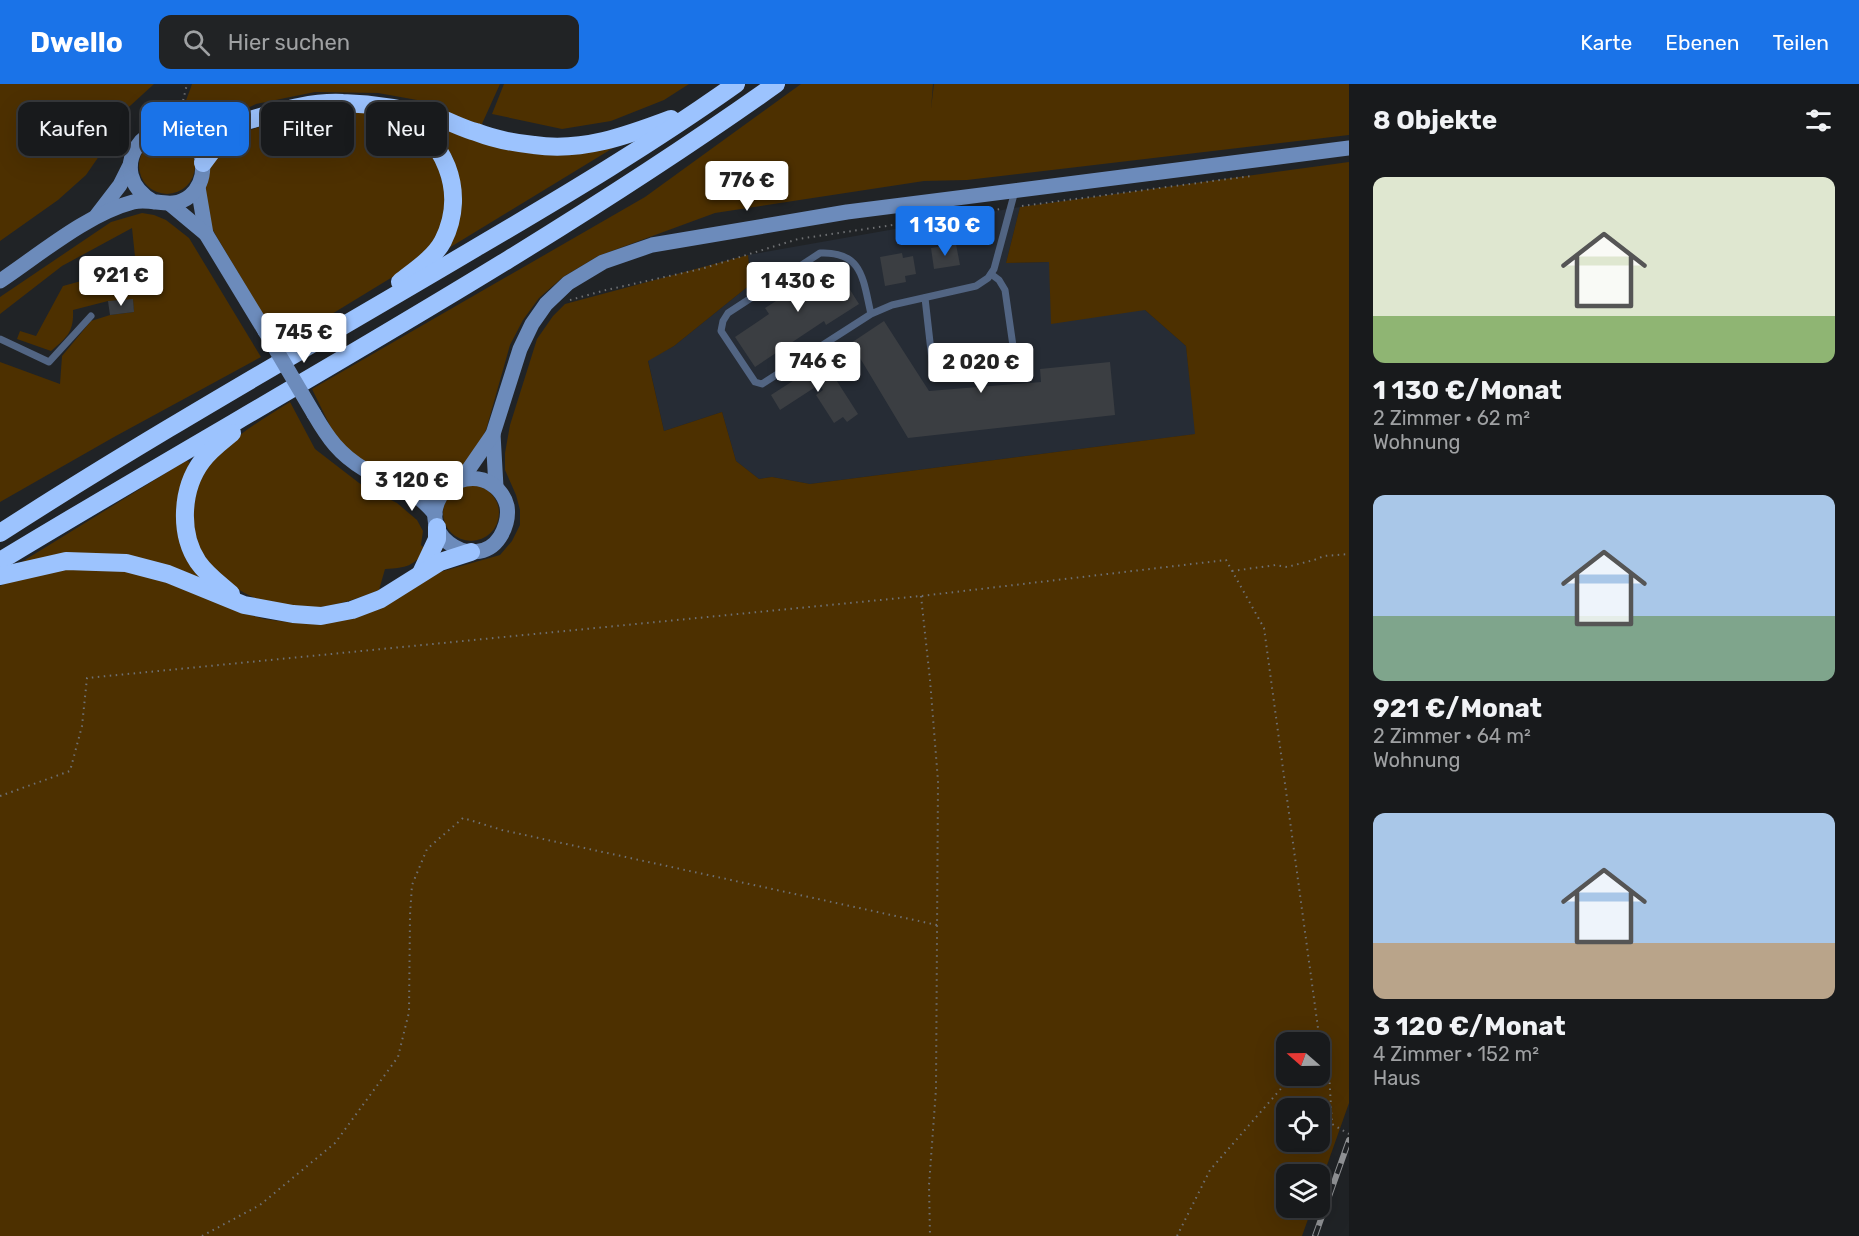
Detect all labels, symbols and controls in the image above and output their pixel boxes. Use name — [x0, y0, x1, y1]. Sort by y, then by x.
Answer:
search box — [159, 15, 579, 69]
text: Dwello — [30, 26, 123, 59]
icon: search — [180, 26, 213, 59]
text: Hier suchen — [228, 29, 350, 56]
text: Karte — [1580, 30, 1632, 55]
text: Ebenen — [1665, 30, 1739, 55]
text: Teilen — [1772, 30, 1829, 55]
chip: Kaufen — [18, 102, 129, 156]
chip: Mieten — [141, 102, 249, 156]
chip: Filter — [261, 102, 354, 156]
chip: Neu — [366, 102, 447, 156]
icon: filters — [1802, 104, 1835, 137]
text: 8 Objekte — [1373, 105, 1497, 136]
pin: 776 € — [705, 161, 789, 212]
text: 776 € — [719, 168, 775, 192]
pin: 1 130 € — [890, 206, 1000, 257]
text: 1 130 € — [910, 213, 980, 237]
icon: home — [1550, 216, 1658, 324]
pin: 921 € — [79, 256, 163, 307]
pin: 1 430 € — [743, 262, 853, 313]
text: 921 € — [93, 263, 149, 287]
text: 1 430 € — [761, 269, 835, 293]
pin: 745 € — [262, 313, 346, 364]
text: 745 € — [275, 320, 333, 344]
pin: 746 € — [776, 342, 860, 393]
pin: 2 020 € — [926, 343, 1036, 394]
text: 746 € — [789, 349, 847, 373]
text: 2 020 € — [942, 350, 1020, 374]
text: 1 130 €/Monat — [1373, 375, 1562, 406]
text: 2 Zimmer · 62 m² — [1373, 406, 1530, 430]
text: Wohnung — [1373, 430, 1460, 454]
pin: 3 120 € — [357, 461, 467, 512]
text: 3 120 € — [375, 468, 449, 492]
icon: home — [1550, 534, 1658, 642]
text: 921 €/Monat — [1373, 693, 1542, 724]
text: 2 Zimmer · 64 m² — [1373, 724, 1531, 748]
text: Wohnung — [1373, 748, 1460, 772]
icon: home — [1550, 852, 1658, 960]
text: 3 120 €/Monat — [1373, 1011, 1566, 1042]
north arrow — [1276, 1032, 1330, 1086]
map controls — [1276, 1032, 1330, 1218]
text: 4 Zimmer · 152 m² — [1373, 1042, 1539, 1066]
text: Haus — [1373, 1066, 1421, 1090]
button: locate — [1276, 1098, 1330, 1152]
button: layers — [1276, 1164, 1330, 1218]

